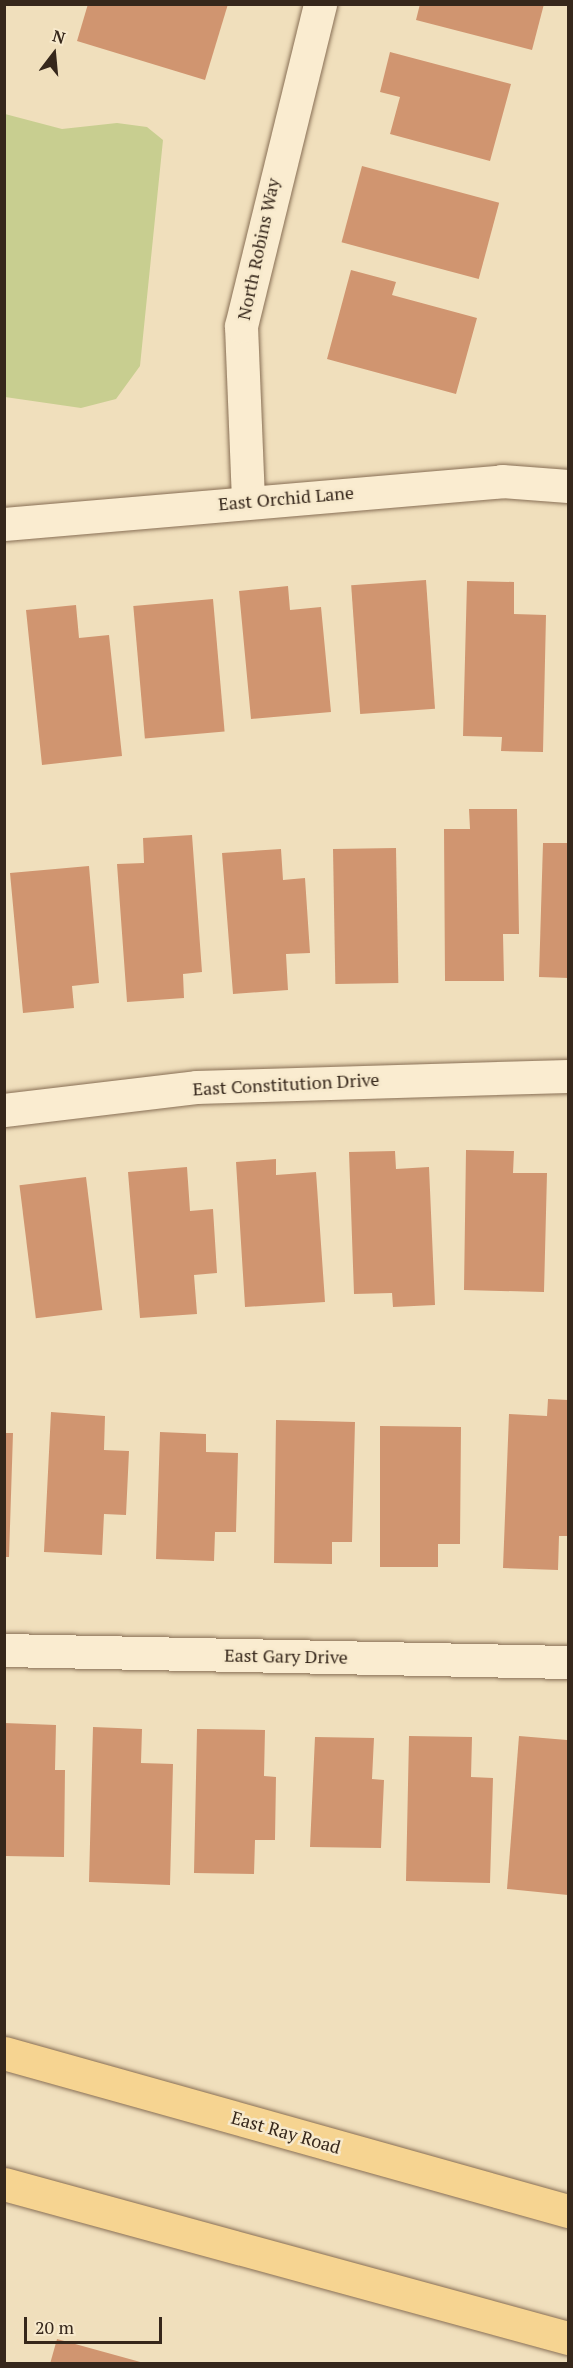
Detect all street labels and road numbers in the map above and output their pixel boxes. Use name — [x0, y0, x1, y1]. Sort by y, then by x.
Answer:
street label: North Robins Way — [232, 176, 284, 322]
street label: East Orchid Lane — [217, 481, 355, 515]
street label: East Constitution Drive — [192, 1068, 380, 1100]
street label: East Gary Drive — [224, 1644, 348, 1668]
street label: East Ray Road — [229, 2106, 343, 2158]

